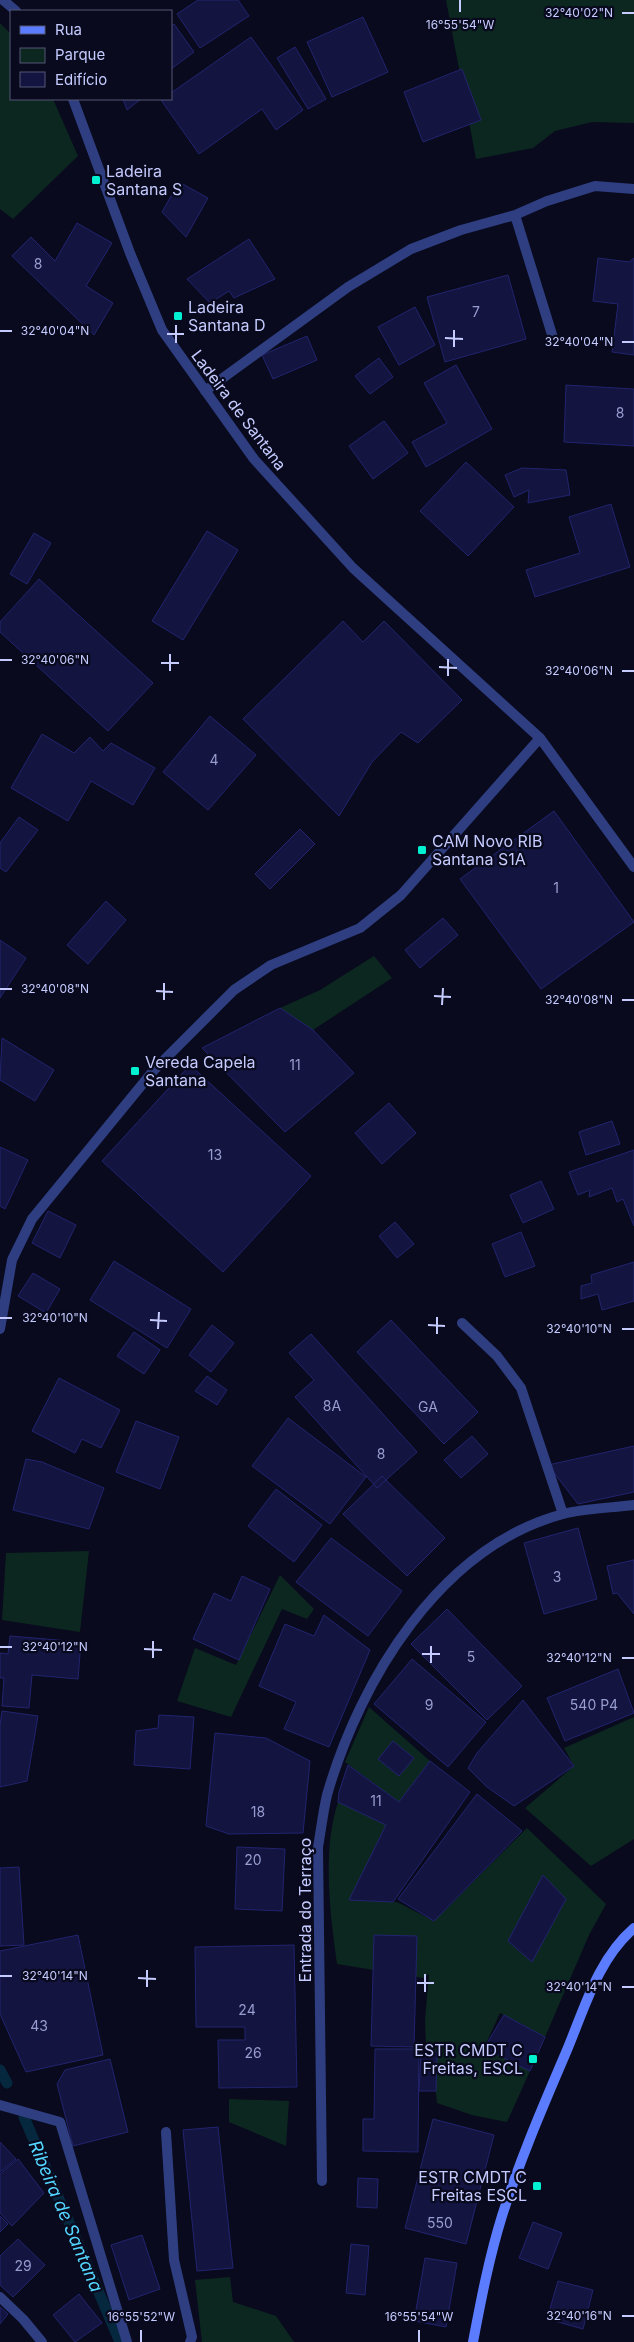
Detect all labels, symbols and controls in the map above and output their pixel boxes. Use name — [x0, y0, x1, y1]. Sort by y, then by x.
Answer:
text: 32°40'02"N — [545, 5, 613, 20]
legend — [10, 10, 172, 100]
text: 16°55'54"W — [426, 17, 494, 32]
text: Rua — [55, 20, 82, 39]
text: Parque — [55, 45, 105, 64]
text: Edifício — [55, 70, 107, 89]
place label: Ladeira Santana S — [106, 161, 182, 199]
marker: Ladeira Santana S — [90, 174, 102, 186]
house number: 8 — [34, 255, 42, 272]
place label: Ladeira Santana D — [188, 297, 265, 335]
house number: 7 — [472, 303, 480, 320]
marker: Ladeira Santana D — [172, 310, 184, 322]
text: 32°40'04"N — [21, 323, 89, 338]
text: 32°40'04"N — [545, 334, 613, 349]
street label: Ladeira de Santana — [187, 346, 291, 474]
house number: 8 — [616, 404, 624, 421]
text: 32°40'06"N — [21, 652, 89, 667]
text: 32°40'06"N — [545, 663, 613, 678]
house number: 4 — [209, 751, 219, 768]
place label: CAM Novo RIB Santana S1A — [432, 831, 543, 869]
marker: CAM Novo RIB Santana S1A — [416, 844, 428, 856]
house number: 1 — [553, 879, 559, 896]
text: 32°40'08"N — [21, 981, 89, 996]
text: 32°40'08"N — [545, 992, 613, 1007]
place label: Vereda Capela Santana — [145, 1052, 256, 1090]
house number: 11 — [289, 1056, 301, 1073]
marker: Vereda Capela Santana — [129, 1065, 141, 1077]
house number: 13 — [208, 1146, 222, 1163]
text: 32°40'10"N — [22, 1310, 88, 1325]
text: 32°40'10"N — [546, 1321, 612, 1336]
house number: 8A — [323, 1397, 341, 1414]
house number: GA — [418, 1398, 438, 1415]
house number: 8 — [377, 1445, 385, 1462]
house number: 3 — [553, 1568, 561, 1585]
text: 32°40'12"N — [22, 1639, 88, 1654]
house number: 5 — [467, 1648, 475, 1665]
text: 32°40'12"N — [546, 1650, 612, 1665]
house number: 9 — [425, 1696, 433, 1713]
house number: 540 P4 — [570, 1696, 618, 1713]
house number: 11 — [370, 1792, 382, 1809]
house number: 18 — [251, 1803, 265, 1820]
street label: Entrada do Terraço — [295, 1838, 315, 1982]
house number: 20 — [244, 1851, 262, 1868]
text: 32°40'14"N — [22, 1968, 88, 1983]
text: 32°40'14"N — [546, 1979, 612, 1994]
house number: 24 — [238, 2001, 256, 2018]
house number: 43 — [30, 2017, 48, 2034]
place label: ESTR CMDT C Freitas, ESCL — [414, 2040, 523, 2078]
house number: 26 — [244, 2044, 262, 2061]
marker: ESTR CMDT C Freitas, ESCL — [527, 2053, 539, 2065]
water label: Ribeira de Santana — [25, 2137, 107, 2295]
place label: ESTR CMDT C Freitas ESCL — [418, 2167, 527, 2205]
marker: ESTR CMDT C Freitas ESCL — [531, 2180, 543, 2192]
house number: 550 — [427, 2214, 453, 2231]
house number: 29 — [14, 2257, 32, 2274]
text: 32°40'16"N — [546, 2308, 612, 2323]
text: 16°55'52"W — [107, 2309, 175, 2324]
text: 16°55'54"W — [385, 2309, 453, 2324]

